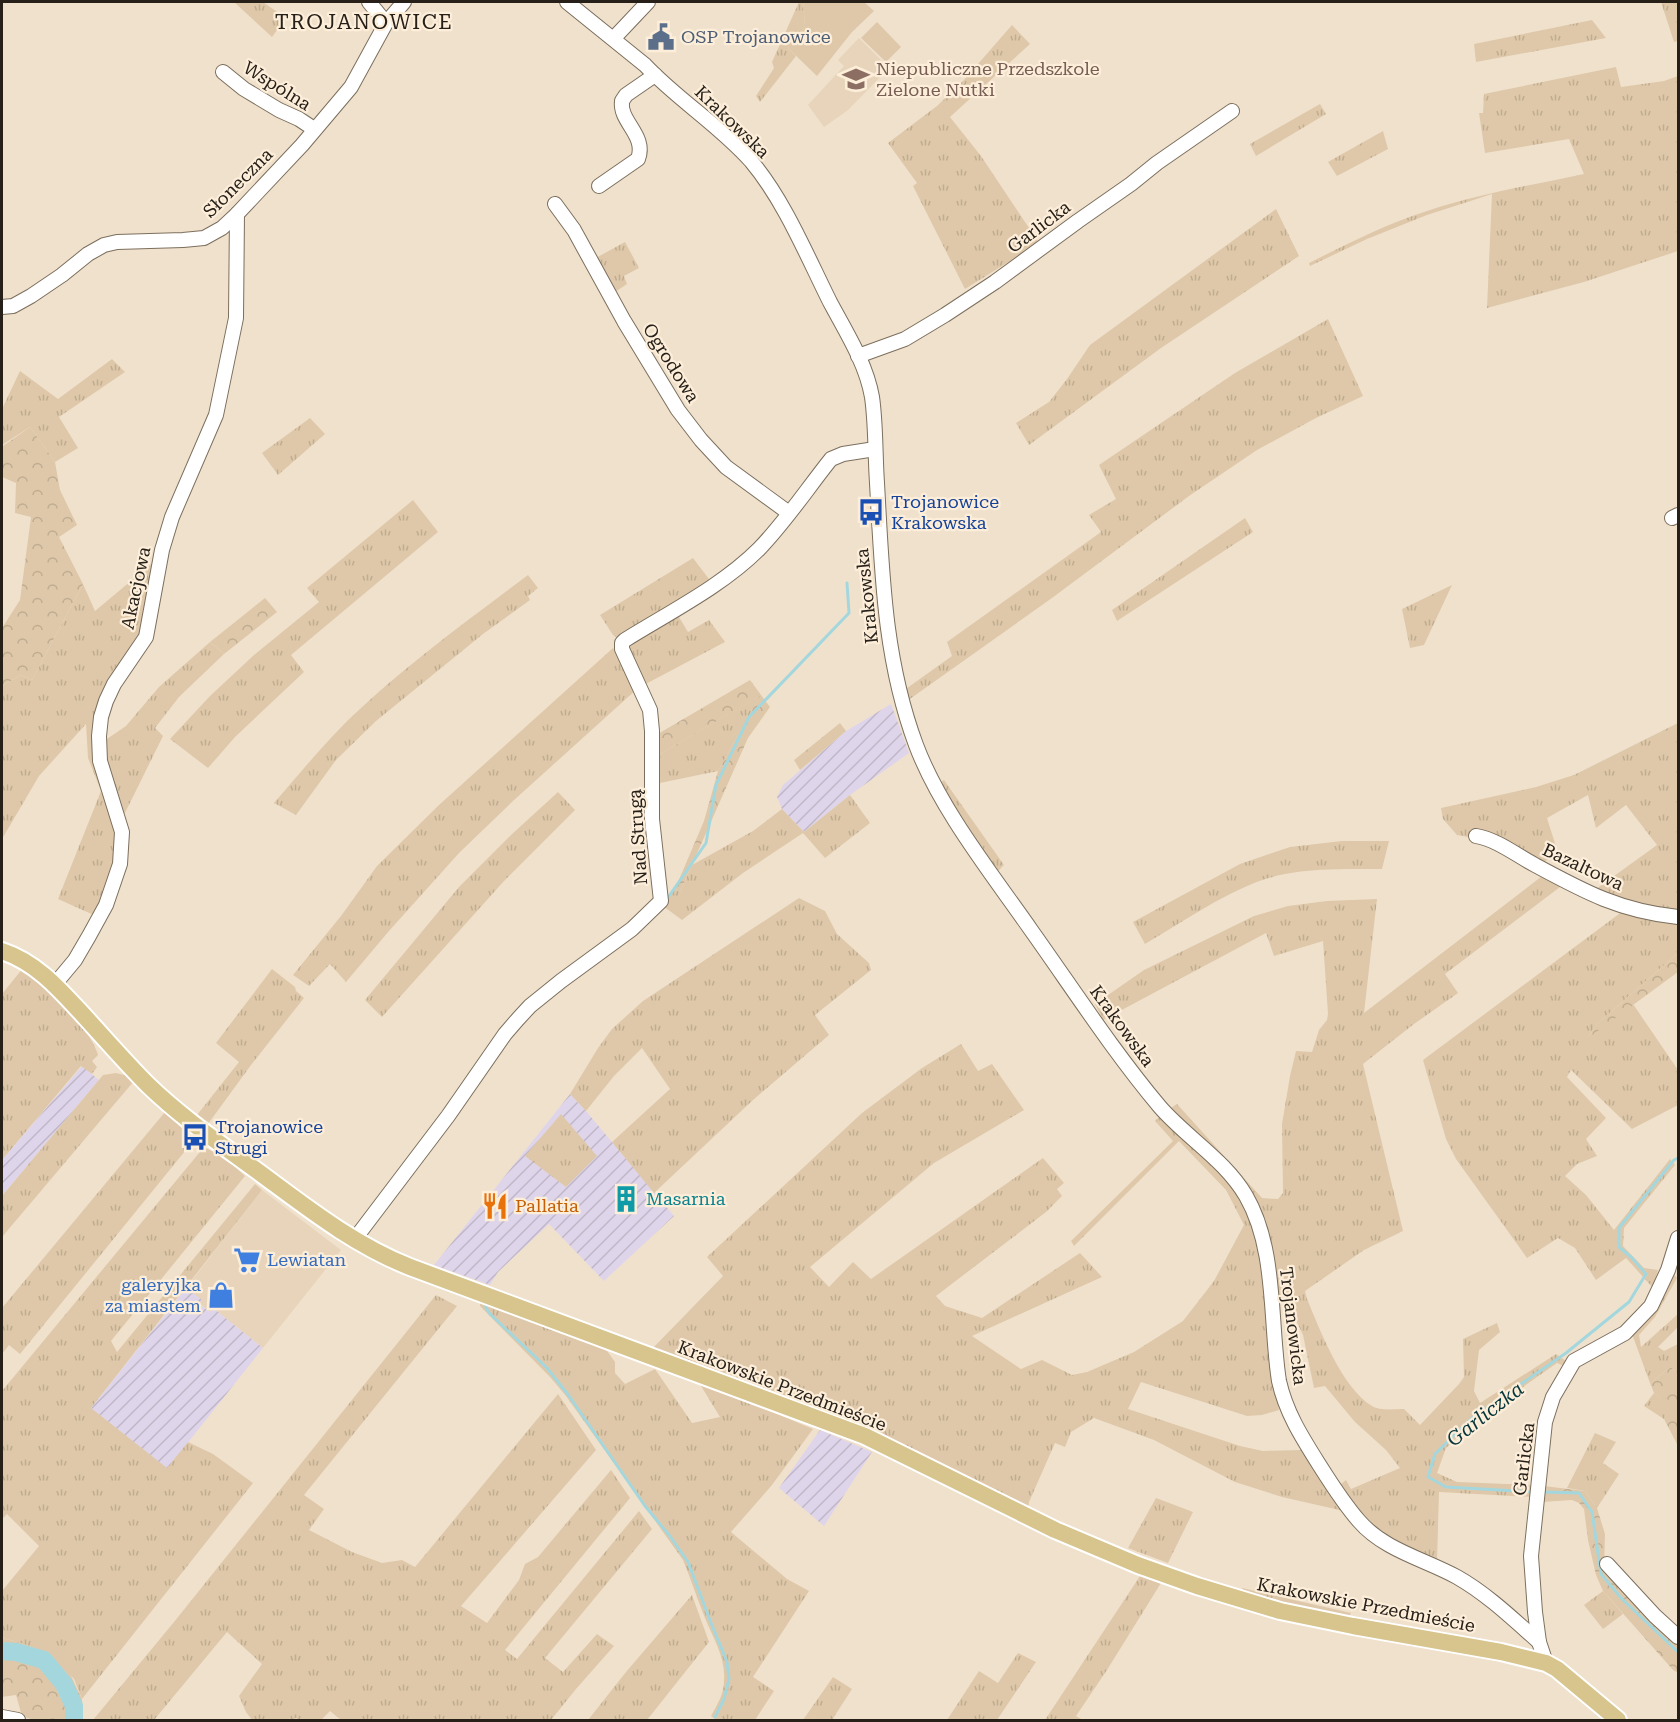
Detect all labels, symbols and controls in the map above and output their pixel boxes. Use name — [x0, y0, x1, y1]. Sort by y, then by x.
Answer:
district label: TROJANOWICE — [275, 10, 453, 34]
public building icon: OSP Trojanowice — [646, 22, 676, 52]
place label: OSP Trojanowice — [681, 26, 831, 47]
street label: Wspólna — [240, 57, 315, 115]
place label: Niepubliczne Przedszkole Zielone Nutki — [876, 58, 1100, 100]
school or university icon: Niepubliczne Przedszkole Zielone Nutki — [841, 64, 871, 94]
street label: Krakowska — [691, 81, 774, 163]
street label: Słoneczna — [199, 143, 277, 222]
street label: Garlicka — [1003, 196, 1074, 257]
street label: Ogrodowa — [639, 319, 704, 406]
place label: Trojanowice Krakowska — [891, 491, 999, 533]
bus stop icon: Trojanowice Krakowska — [856, 497, 886, 527]
street label: Akacjowa — [117, 545, 155, 631]
street label: Krakowska — [851, 547, 882, 645]
street label: Nad Strugą — [624, 788, 651, 886]
street label: Bazaltowa — [1539, 839, 1627, 895]
street label: Krakowska — [1086, 981, 1159, 1071]
place label: Trojanowice Strugi — [215, 1116, 323, 1158]
bus stop icon: Trojanowice Strugi — [180, 1122, 210, 1152]
building icon: Masarnia — [611, 1184, 641, 1214]
place label: Masarnia — [646, 1188, 726, 1209]
restaurant icon: Pallatia — [480, 1191, 510, 1221]
place label: Pallatia — [515, 1195, 579, 1216]
supermarket icon: Lewiatan — [232, 1245, 262, 1275]
place label: Lewiatan — [267, 1249, 347, 1270]
street label: Trojanowicka — [1276, 1266, 1311, 1386]
place label: galeryjka za miastem — [105, 1274, 201, 1316]
shop icon: galeryjka za miastem — [206, 1280, 236, 1310]
street label: Krakowskie Przedmieście — [675, 1336, 890, 1435]
water label: Garliczka — [1442, 1377, 1528, 1451]
street label: Garlicka — [1509, 1421, 1538, 1497]
street label: Krakowskie Przedmieście — [1255, 1573, 1477, 1636]

